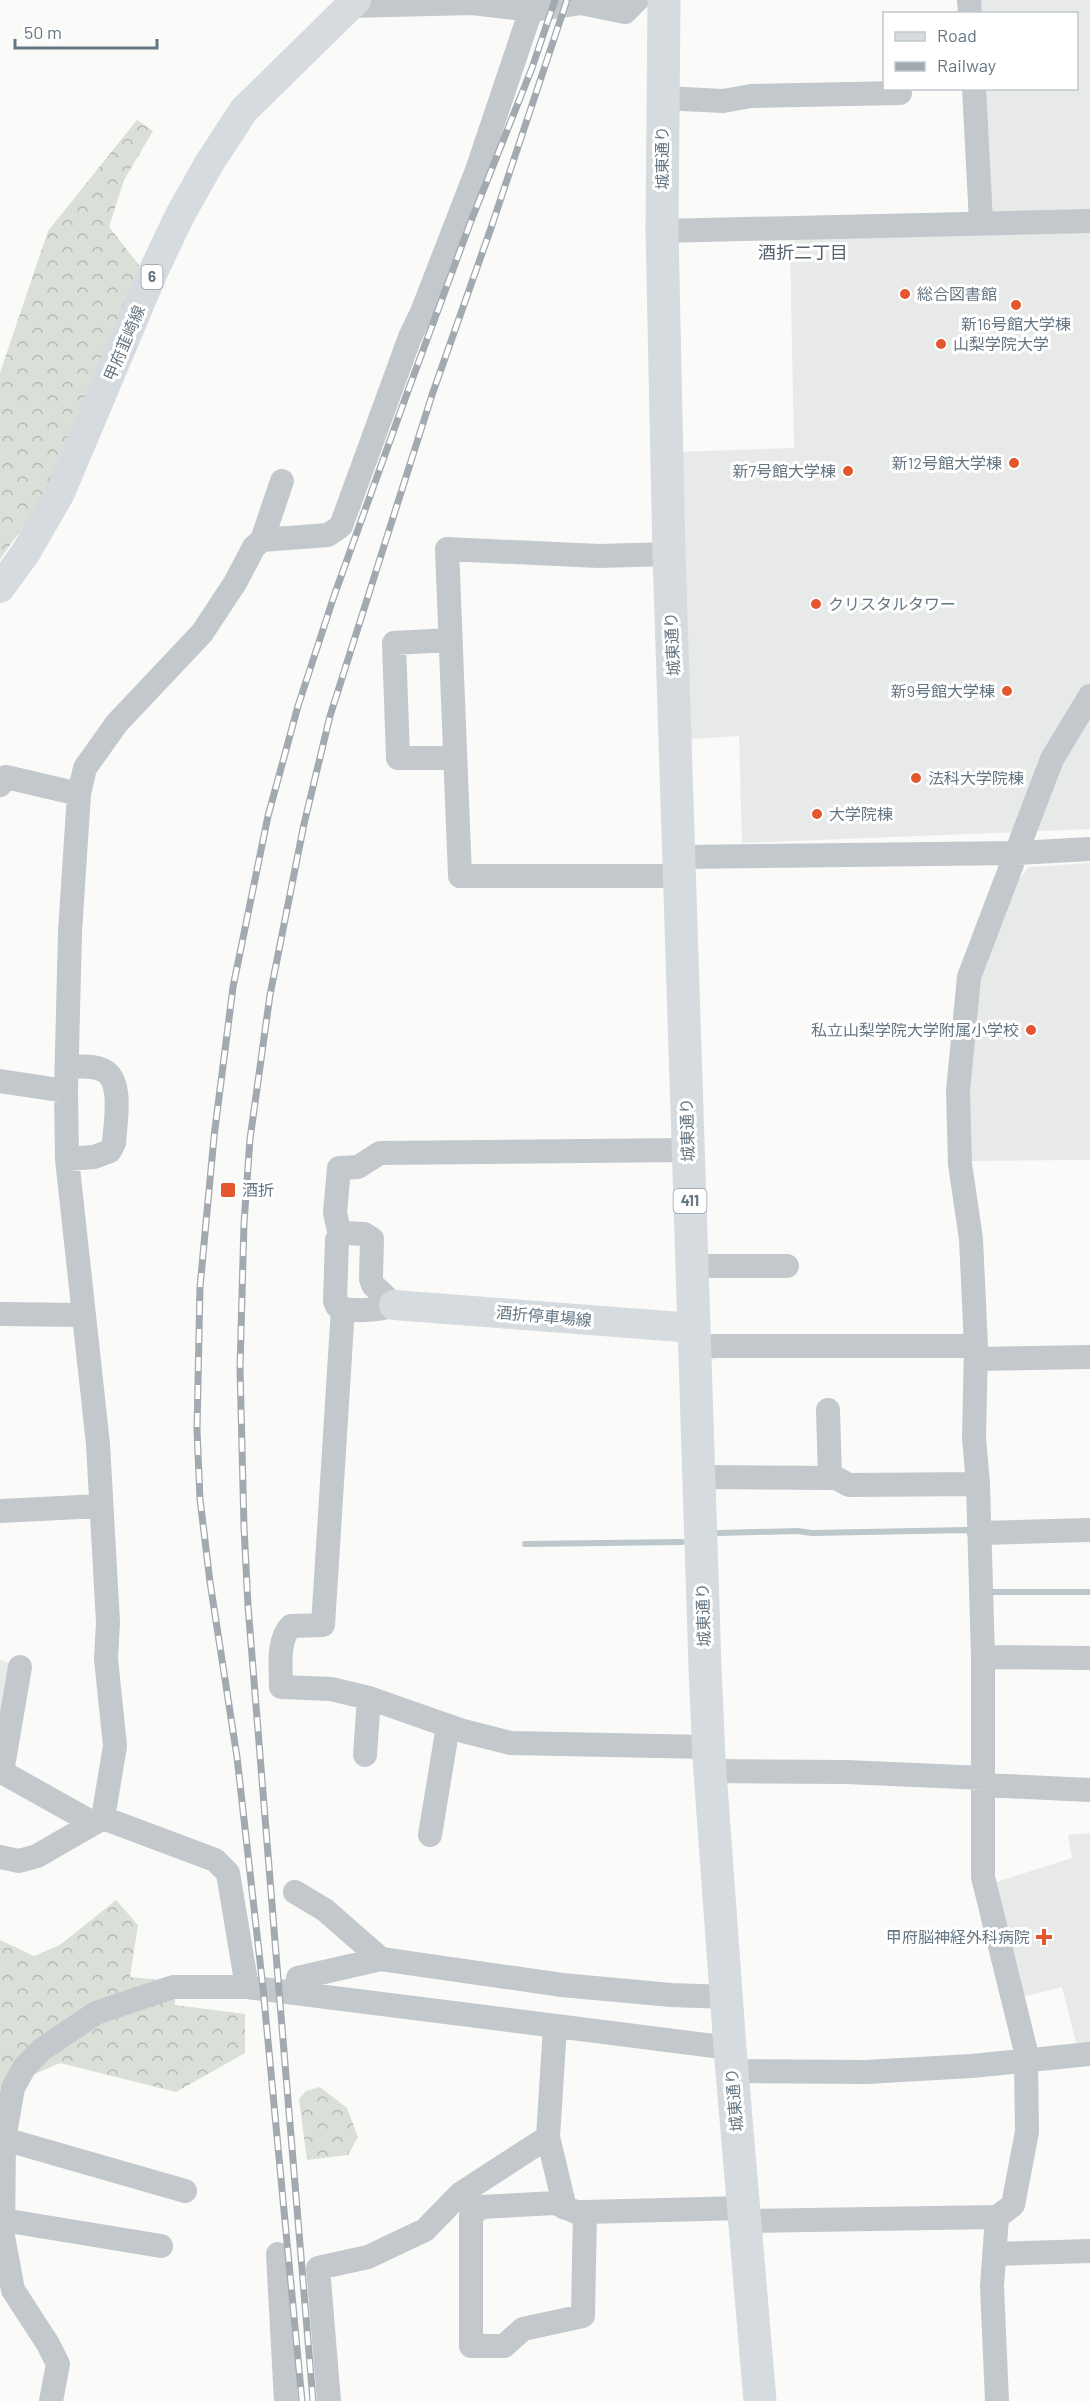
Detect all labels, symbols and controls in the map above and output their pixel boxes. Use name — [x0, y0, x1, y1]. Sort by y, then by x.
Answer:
scale bar — [15, 12, 158, 50]
legend — [883, 12, 1078, 90]
text: 50 m — [24, 21, 62, 43]
text: Road — [937, 24, 977, 46]
text: Railway — [937, 54, 996, 76]
street label: 城東通り — [652, 126, 671, 190]
district label: 酒折二丁目 — [758, 241, 848, 263]
road number: 6 — [142, 265, 162, 289]
place label: 総合図書館 — [917, 284, 997, 303]
marker: 総合図書館 — [898, 287, 912, 301]
marker: 新16号館大学棟 — [1009, 298, 1023, 312]
street label: 甲府韮崎線 — [99, 302, 148, 383]
place label: 新16号館大学棟 — [961, 314, 1071, 333]
place label: 山梨学院大学 — [953, 334, 1049, 353]
marker: 山梨学院大学 — [934, 337, 948, 351]
place label: 新12号館大学棟 — [892, 453, 1002, 472]
marker: 新12号館大学棟 — [1007, 456, 1021, 470]
place label: 新7号館大学棟 — [732, 461, 836, 480]
marker: 新7号館大学棟 — [841, 464, 855, 478]
place label: クリスタルタワー — [828, 594, 956, 613]
marker: クリスタルタワー — [809, 597, 823, 611]
street label: 城東通り — [660, 612, 683, 676]
place label: 新9号館大学棟 — [891, 681, 995, 700]
marker: 新9号館大学棟 — [1000, 684, 1014, 698]
place label: 法科大学院棟 — [928, 768, 1024, 787]
marker: 法科大学院棟 — [909, 771, 923, 785]
place label: 大学院棟 — [829, 804, 893, 823]
marker: 大学院棟 — [810, 807, 824, 821]
place label: 私立山梨学院大学附属小学校 — [811, 1020, 1019, 1039]
marker: 私立山梨学院大学附属小学校 — [1024, 1023, 1038, 1037]
street label: 城東通り — [676, 1098, 697, 1162]
place label: 酒折 — [242, 1180, 274, 1199]
marker: 酒折 — [219, 1181, 237, 1199]
road number: 411 — [674, 1189, 706, 1213]
street label: 酒折停車場線 — [495, 1302, 593, 1329]
street label: 城東通り — [692, 1583, 713, 1647]
place label: 甲府脳神経外科病院 — [886, 1927, 1030, 1946]
marker: 甲府脳神経外科病院 — [1035, 1928, 1053, 1946]
street label: 城東通り — [721, 2067, 746, 2133]

